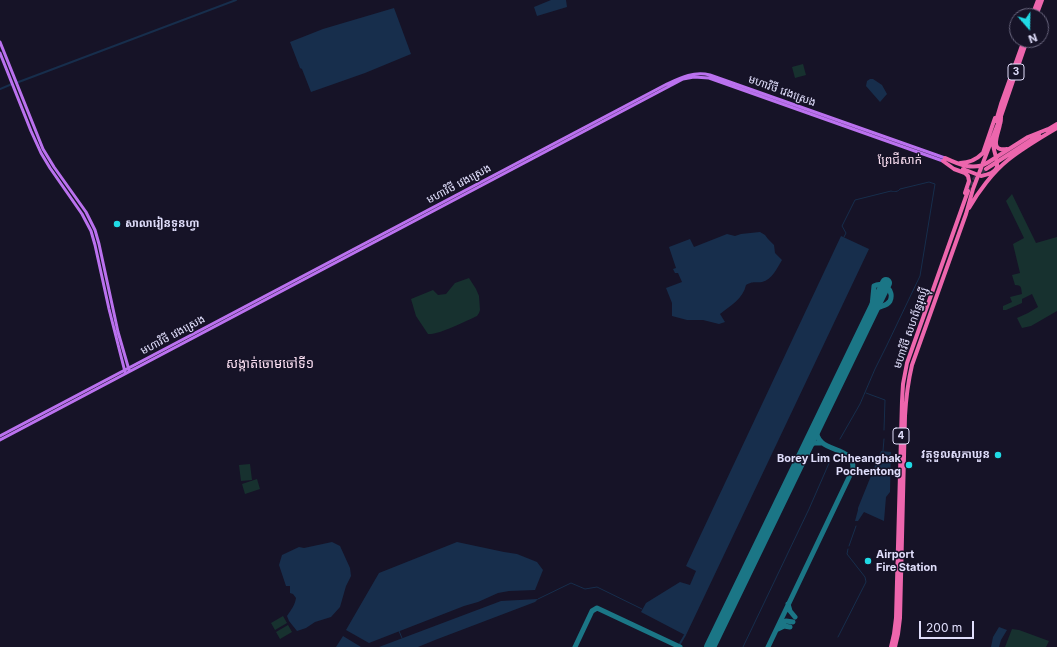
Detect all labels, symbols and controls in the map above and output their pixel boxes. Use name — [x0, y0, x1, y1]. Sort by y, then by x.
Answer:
north arrow — [1009, 8, 1049, 48]
text: N — [1026, 30, 1039, 46]
road number: 3 — [1008, 64, 1024, 80]
street label: មហាវិថី វេងស្រេង — [746, 73, 818, 109]
district label: ព្រែជីសាក់ — [878, 153, 922, 167]
street label: មហាវិថី វេងស្រេង — [424, 161, 494, 207]
place label: សាលារៀនទួនហ្វា — [125, 217, 199, 231]
marker: សាលារៀនទួនហ្វា — [112, 219, 122, 229]
street label: មហាវិថី សហព័ន្ធរុស្ស៊ី — [891, 286, 931, 370]
street label: មហាវិថី វេងស្រេង — [138, 312, 208, 358]
district label: សង្កាត់ចោមចៅទី១ — [226, 356, 314, 372]
road number: 4 — [893, 428, 909, 444]
place label: វត្តទួលសុភាឃួន — [921, 448, 990, 462]
marker: វត្តទួលសុភាឃួន — [993, 450, 1003, 460]
place label: Borey Lim Chheanghak Pochentong — [777, 452, 901, 478]
marker: Borey Lim Chheanghak Pochentong — [904, 460, 914, 470]
place label: Airport Fire Station — [876, 548, 937, 574]
marker: Airport Fire Station — [863, 556, 873, 566]
scale bar — [921, 613, 976, 639]
text: 200 m — [926, 620, 962, 635]

